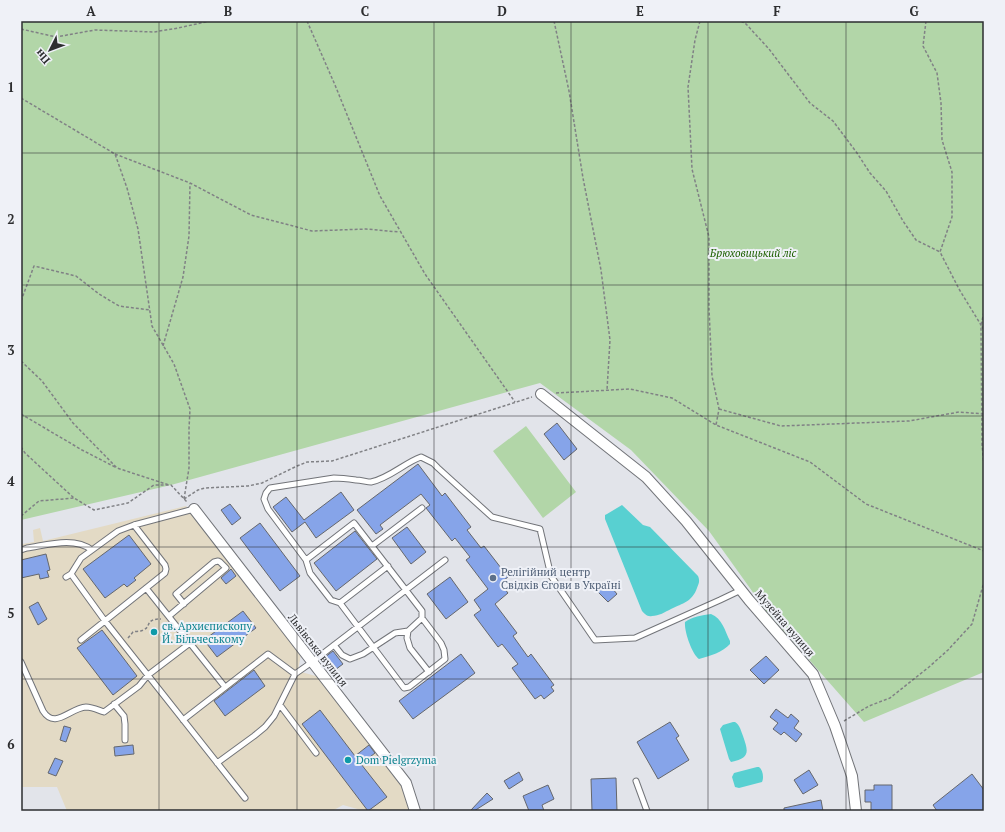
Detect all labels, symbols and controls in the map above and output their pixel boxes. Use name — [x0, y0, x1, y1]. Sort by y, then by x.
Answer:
text: A — [86, 2, 96, 20]
text: B — [224, 2, 232, 20]
text: C — [361, 2, 369, 20]
text: D — [497, 2, 507, 20]
text: E — [636, 2, 644, 20]
text: F — [773, 2, 781, 20]
text: G — [909, 2, 919, 20]
north arrow — [30, 30, 70, 70]
text: Пн — [32, 46, 53, 67]
text: 1 — [7, 78, 15, 96]
text: 2 — [7, 210, 15, 228]
park label: Брюховицький ліс — [709, 246, 797, 260]
text: 3 — [7, 341, 15, 359]
text: 4 — [7, 472, 15, 490]
place label: Релігійний центр Свідків Єгови в Україні — [501, 565, 621, 592]
marker: Релігійний центр Свідків Єгови в Україні — [488, 573, 498, 583]
street label: Музейна вулиця — [752, 587, 818, 659]
text: 5 — [7, 604, 15, 622]
street label: Львівська вулиця — [284, 610, 351, 690]
place label: св. Архиєпископу Й. Більчеському — [162, 619, 253, 646]
marker: св. Архиєпископу Й. Більчеському — [149, 627, 159, 637]
text: 6 — [7, 735, 15, 753]
place label: Dom Pielgrzyma — [356, 753, 437, 767]
marker: Dom Pielgrzyma — [343, 755, 353, 765]

